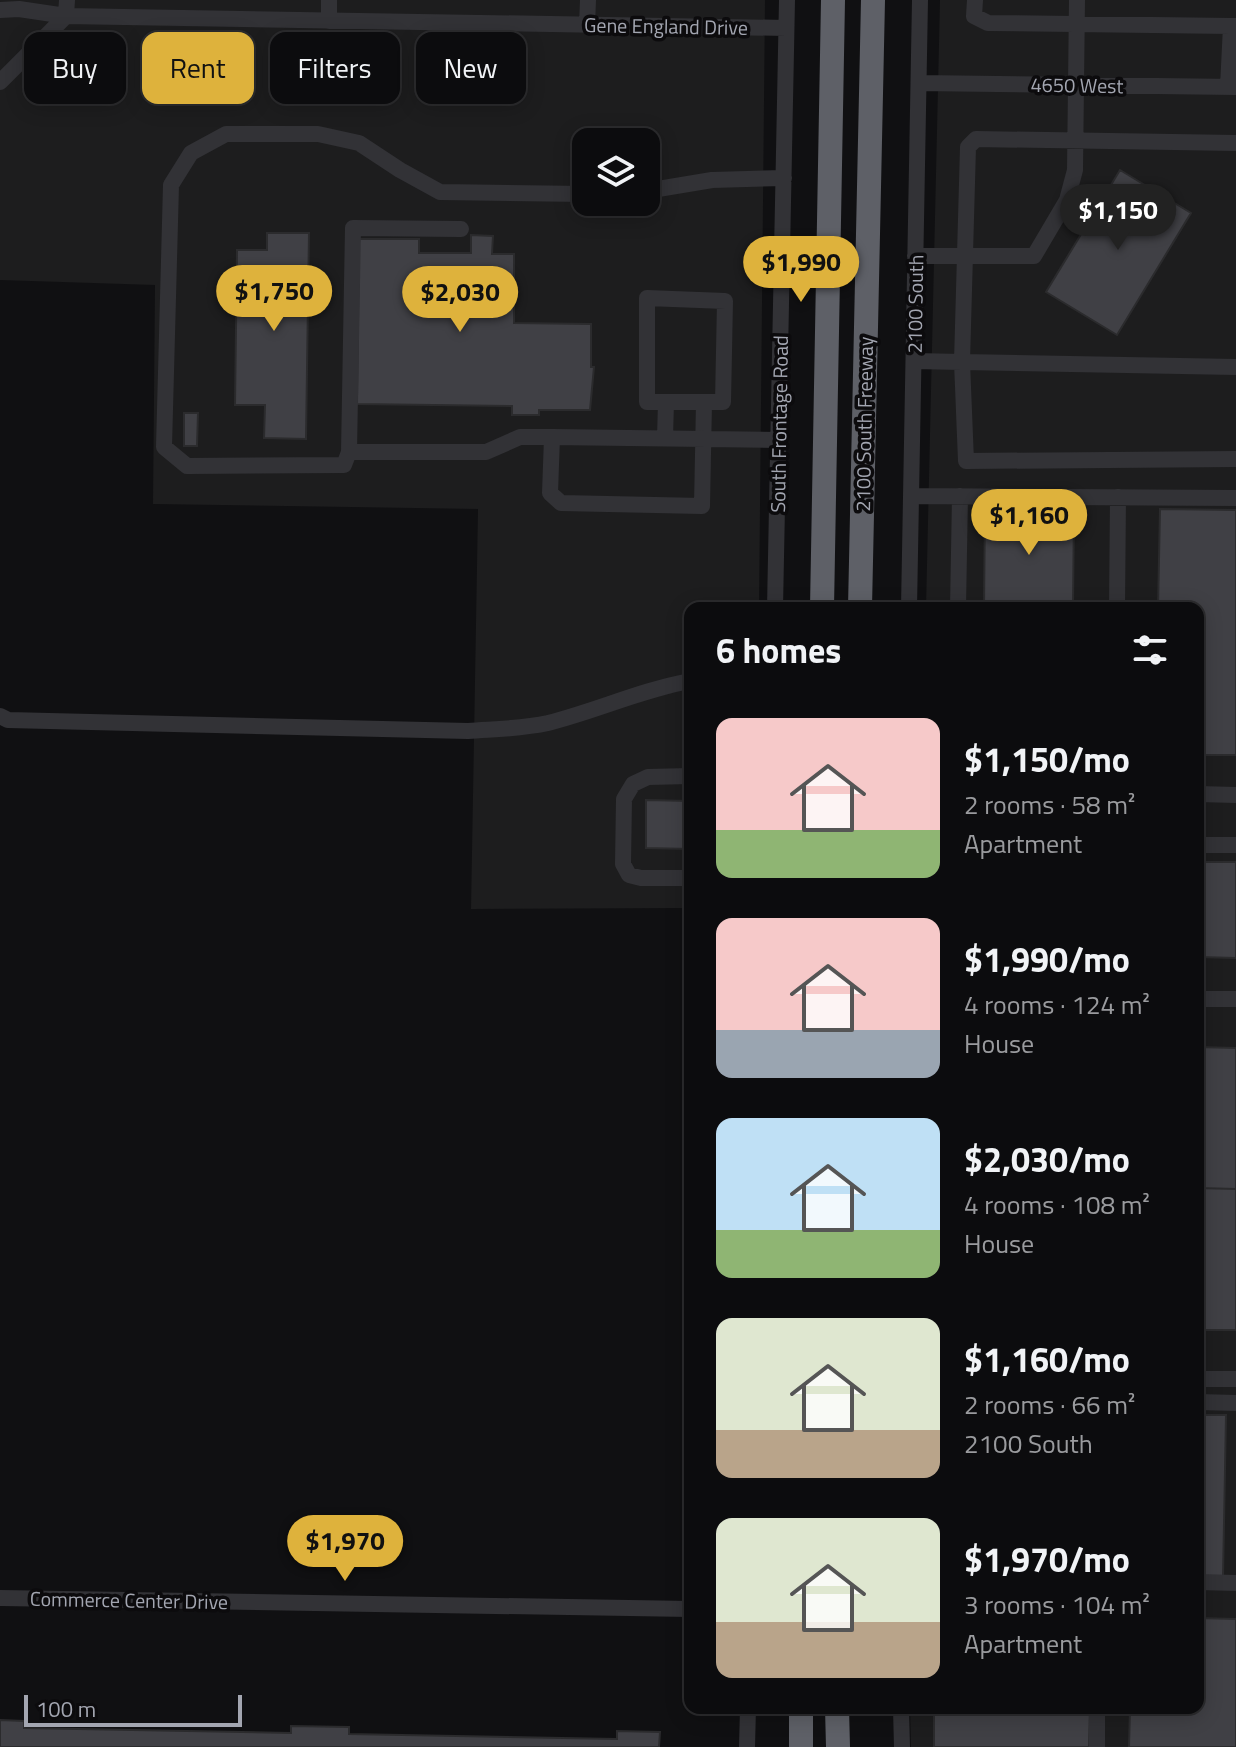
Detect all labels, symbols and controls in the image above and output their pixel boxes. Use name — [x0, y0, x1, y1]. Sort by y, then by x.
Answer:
street label: Gene England Drive — [584, 9, 748, 43]
chip: Buy — [24, 32, 126, 104]
chip: Rent — [142, 32, 254, 104]
chip: Filters — [270, 32, 400, 104]
chip: New — [416, 32, 526, 104]
street label: 4650 West — [1030, 69, 1124, 101]
map controls — [572, 128, 660, 216]
button: layers — [572, 128, 660, 216]
pin: $1,150 — [1053, 184, 1183, 252]
text: $1,150 — [1078, 190, 1158, 229]
pin: $1,990 — [736, 236, 866, 304]
text: $1,990 — [761, 242, 841, 281]
street label: 2100 South — [899, 254, 931, 354]
pin: $1,750 — [209, 265, 339, 333]
pin: $2,030 — [395, 266, 525, 334]
text: $1,750 — [234, 271, 314, 310]
text: $2,030 — [420, 272, 500, 311]
street label: South Frontage Road — [762, 335, 796, 513]
street label: 2100 South Freeway — [847, 336, 881, 512]
pin: $1,160 — [964, 489, 1094, 557]
text: $1,160 — [989, 495, 1069, 534]
text: 6 homes — [716, 624, 841, 676]
icon: filters — [1128, 628, 1172, 672]
text: $1,150/mo — [964, 733, 1130, 785]
icon: home — [780, 750, 876, 846]
text: 2 rooms · 58 m² — [964, 785, 1135, 824]
text: Apartment — [964, 824, 1082, 863]
text: $1,990/mo — [964, 933, 1130, 985]
icon: home — [780, 950, 876, 1046]
text: 4 rooms · 124 m² — [964, 985, 1150, 1024]
text: House — [964, 1024, 1034, 1063]
text: $2,030/mo — [964, 1133, 1130, 1185]
icon: home — [780, 1150, 876, 1246]
text: 4 rooms · 108 m² — [964, 1185, 1150, 1224]
text: House — [964, 1224, 1034, 1263]
text: $1,160/mo — [964, 1333, 1130, 1385]
icon: home — [780, 1350, 876, 1446]
text: 2 rooms · 66 m² — [964, 1385, 1135, 1424]
text: 2100 South — [964, 1424, 1093, 1463]
pin: $1,970 — [280, 1515, 410, 1583]
text: $1,970 — [305, 1521, 385, 1560]
text: $1,970/mo — [964, 1533, 1130, 1585]
icon: home — [780, 1550, 876, 1646]
street label: Commerce Center Drive — [30, 1583, 228, 1617]
text: 3 rooms · 104 m² — [964, 1585, 1150, 1624]
text: Apartment — [964, 1624, 1082, 1663]
scale bar — [24, 1691, 242, 1727]
text: 100 m — [36, 1692, 96, 1726]

